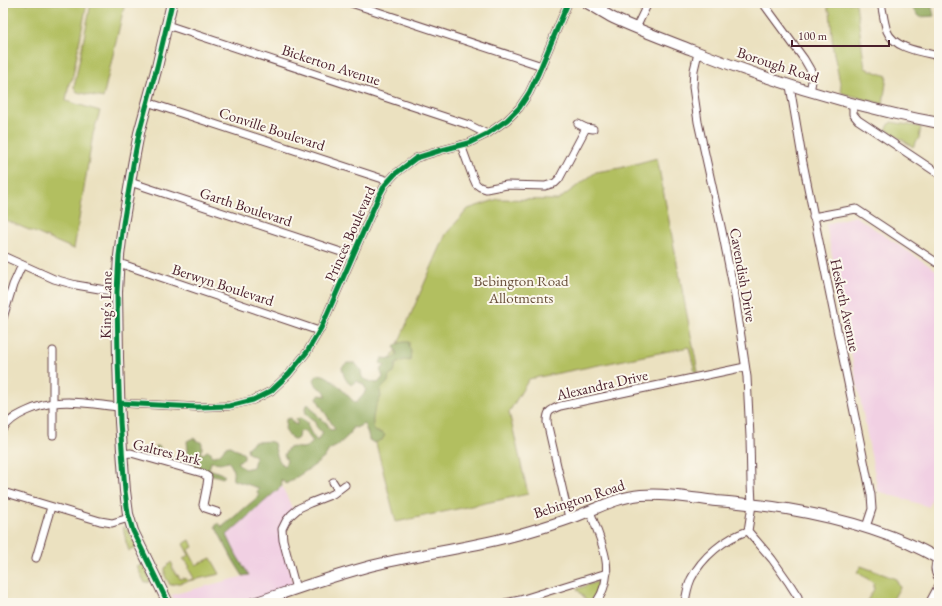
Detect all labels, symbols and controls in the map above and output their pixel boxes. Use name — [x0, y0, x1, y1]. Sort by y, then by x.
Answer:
scale bar — [792, 22, 889, 48]
text: 100 m — [798, 28, 828, 44]
street label: Bickerton Avenue — [279, 40, 383, 89]
street label: Borough Road — [735, 42, 822, 87]
street label: Conville Boulevard — [217, 102, 328, 155]
street label: Garth Boulevard — [198, 183, 295, 230]
street label: Princes Boulevard — [320, 183, 379, 285]
street label: Cavendish Drive — [726, 226, 761, 324]
street label: Hesketh Avenue — [826, 257, 865, 353]
street label: Berwyn Boulevard — [170, 259, 277, 310]
street label: King's Lane — [95, 271, 116, 339]
park label: Bebington Road Allotments — [474, 271, 569, 307]
street label: Alexandra Drive — [553, 365, 650, 404]
street label: Galtres Park — [131, 434, 204, 469]
street label: Bebington Road — [531, 475, 627, 522]

